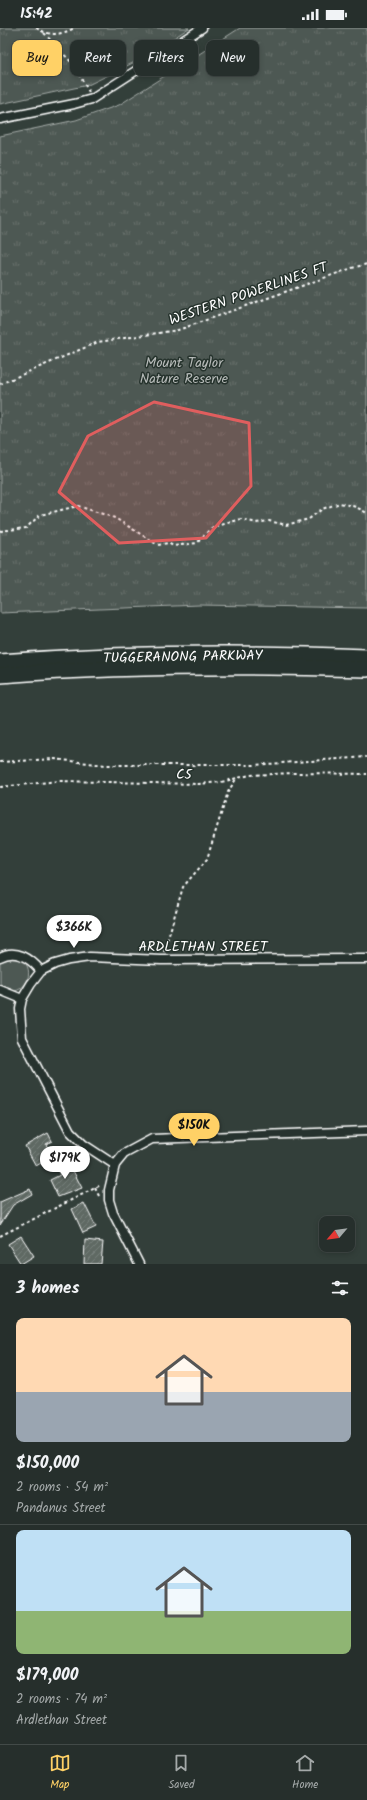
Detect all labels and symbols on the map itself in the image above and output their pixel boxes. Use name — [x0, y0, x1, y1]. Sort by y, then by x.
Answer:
street label: WESTERN POWERLINES FT — [166, 256, 332, 331]
park label: Mount Taylor Nature Reserve — [140, 352, 229, 390]
street label: TUGGERANONG PARKWAY — [103, 645, 264, 669]
street label: C5 — [176, 764, 194, 786]
pin: $366K — [46, 915, 102, 949]
street label: ARDLETHAN STREET — [139, 936, 269, 958]
pin: $150K — [166, 1113, 222, 1147]
pin: $179K — [37, 1146, 93, 1180]
north arrow — [319, 1216, 355, 1252]

